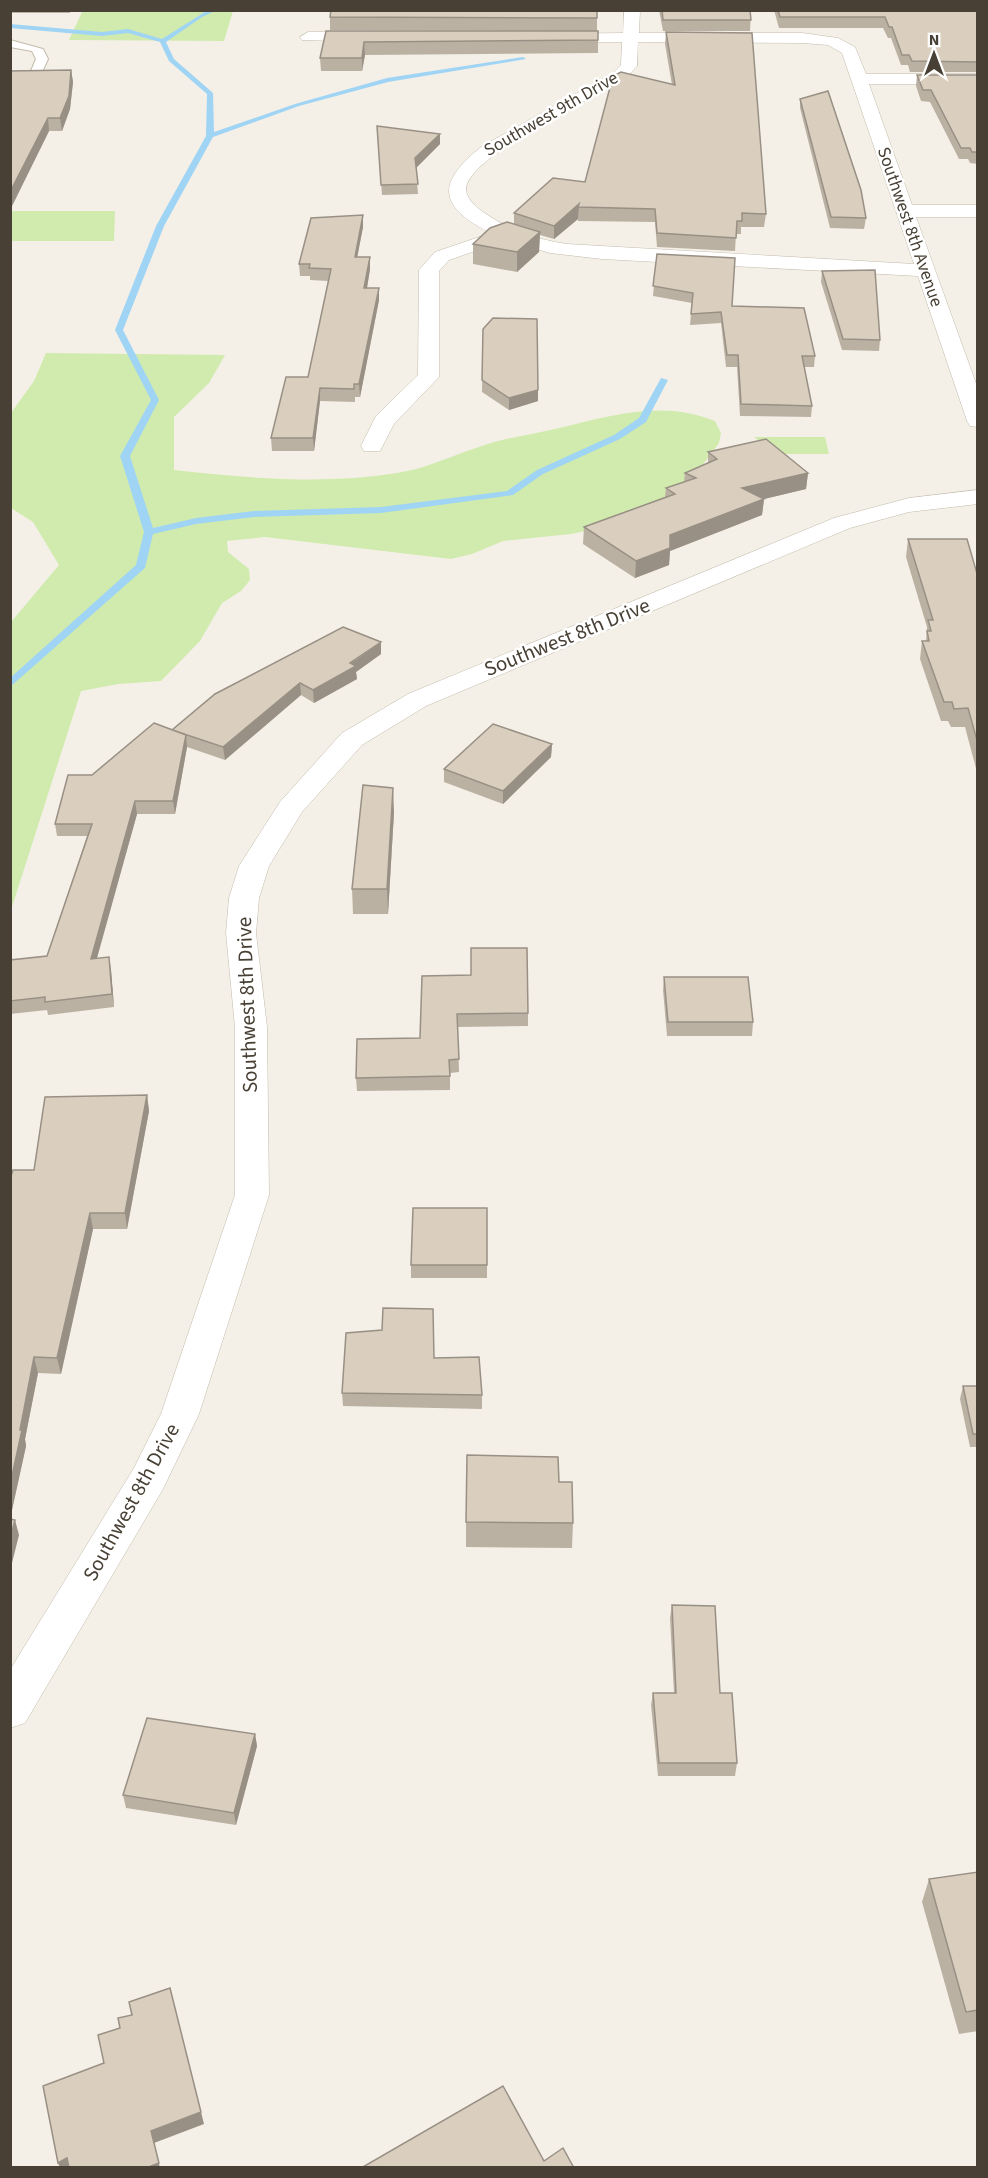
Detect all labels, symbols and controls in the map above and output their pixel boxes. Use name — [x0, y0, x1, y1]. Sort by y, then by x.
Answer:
north arrow — [904, 24, 964, 84]
text: N — [929, 29, 939, 51]
street label: Southwest 9th Drive — [479, 65, 623, 163]
street label: Southwest 8th Avenue — [871, 144, 949, 310]
street label: Southwest 8th Drive — [480, 590, 654, 684]
street label: Southwest 8th Drive — [229, 916, 265, 1094]
street label: Southwest 8th Drive — [75, 1418, 187, 1586]

